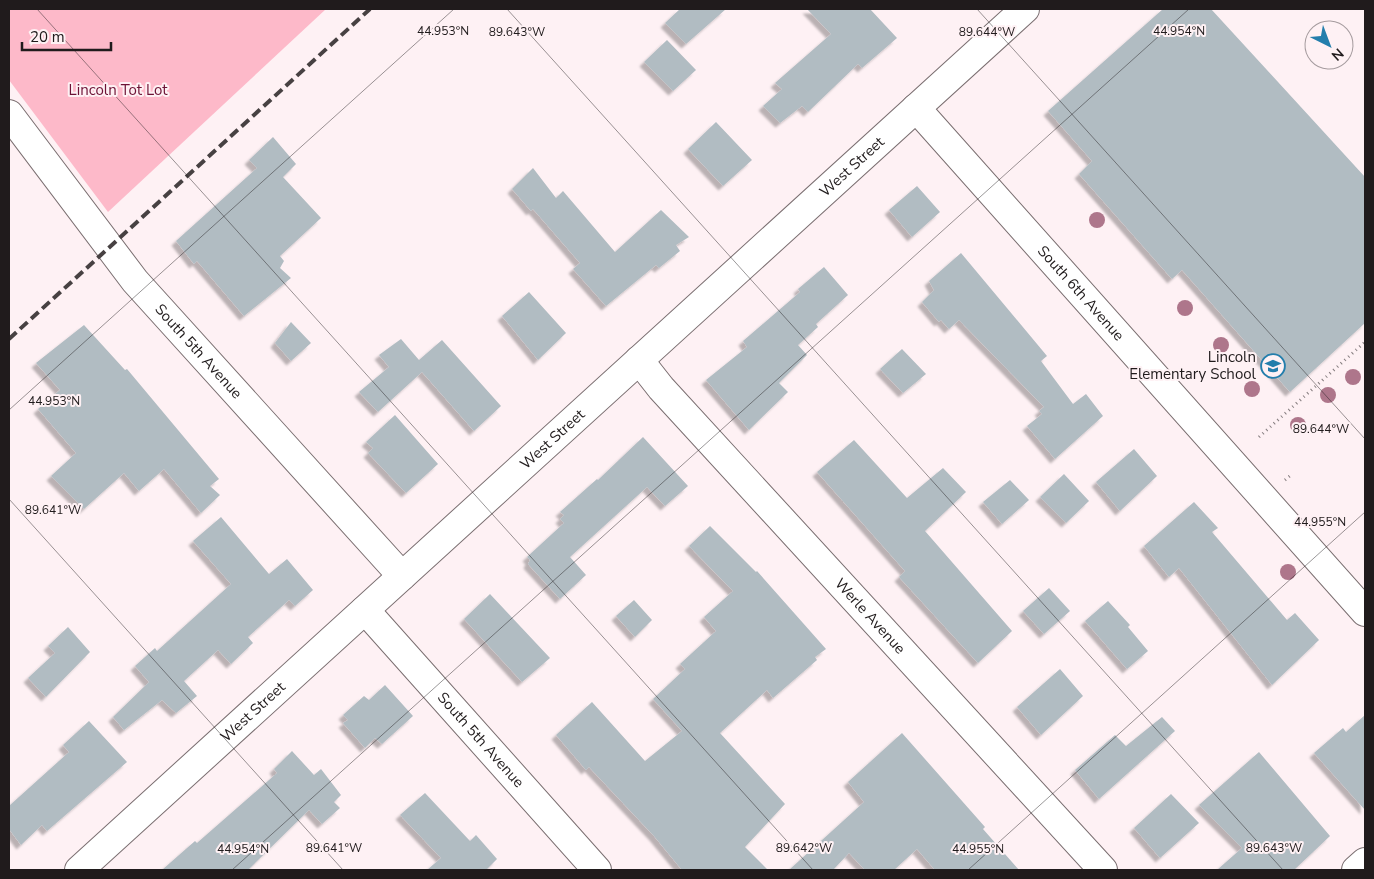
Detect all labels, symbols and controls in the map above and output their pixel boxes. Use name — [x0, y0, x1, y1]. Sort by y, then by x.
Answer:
scale bar — [22, 20, 111, 52]
north arrow — [1304, 20, 1354, 70]
text: 44.953°N — [417, 23, 469, 39]
text: 44.954°N — [1153, 23, 1205, 39]
text: 89.643°W — [489, 24, 545, 40]
text: 89.644°W — [959, 24, 1015, 40]
text: 20 m — [30, 27, 65, 47]
text: N — [1327, 44, 1348, 65]
park label: Lincoln Tot Lot — [69, 80, 168, 100]
street label: West Street — [815, 132, 889, 201]
street label: South 6th Avenue — [1033, 241, 1129, 345]
street label: South 5th Avenue — [150, 300, 247, 403]
place label: Lincoln Elementary School — [1129, 347, 1257, 384]
school or university icon: Lincoln Elementary School — [1260, 353, 1286, 379]
text: 44.953°N — [28, 393, 80, 409]
street label: West Street — [516, 404, 589, 474]
text: 89.644°W — [1293, 421, 1349, 437]
text: 89.641°W — [25, 502, 81, 518]
text: 44.955°N — [1294, 514, 1346, 530]
street label: Werle Avenue — [830, 574, 910, 658]
street label: West Street — [216, 677, 290, 746]
street label: South 5th Avenue — [433, 688, 529, 792]
text: 89.641°W — [306, 840, 362, 856]
text: 89.642°W — [776, 840, 832, 856]
text: 89.643°W — [1246, 840, 1302, 856]
text: 44.954°N — [217, 841, 269, 857]
text: 44.955°N — [952, 841, 1004, 857]

